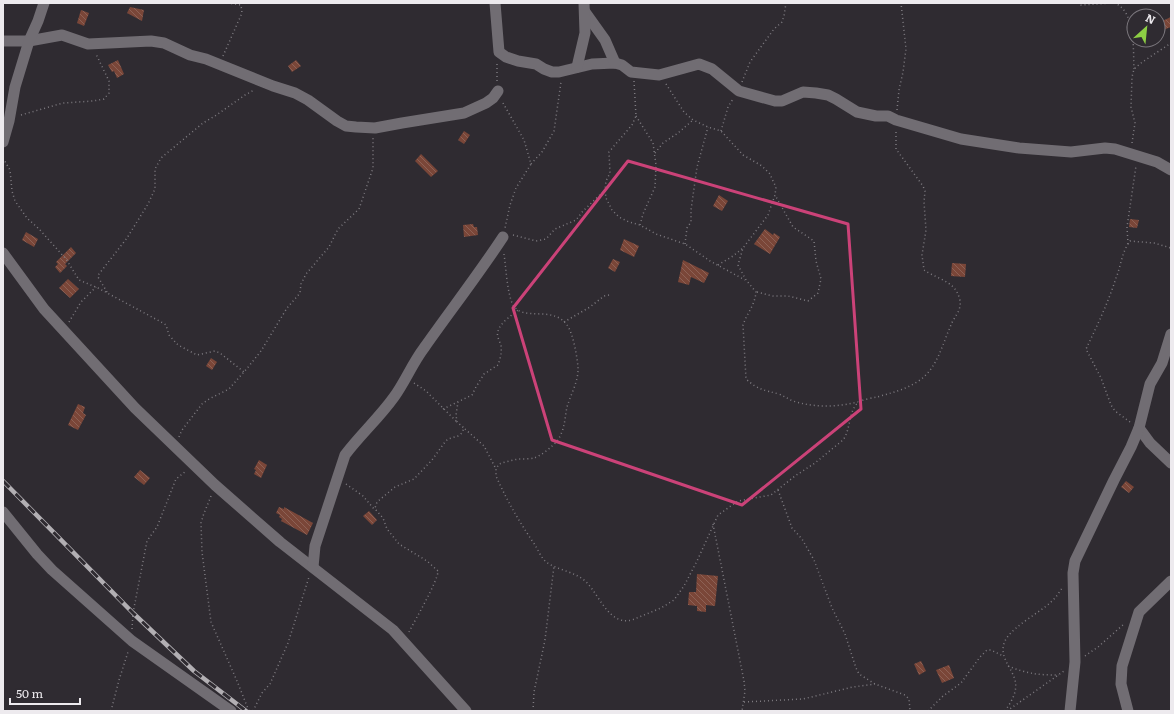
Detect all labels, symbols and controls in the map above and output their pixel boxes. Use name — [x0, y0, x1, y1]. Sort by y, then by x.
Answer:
north arrow — [1126, 8, 1166, 48]
text: N — [1143, 9, 1159, 27]
scale bar — [10, 680, 80, 706]
text: 50 m — [16, 684, 43, 702]

